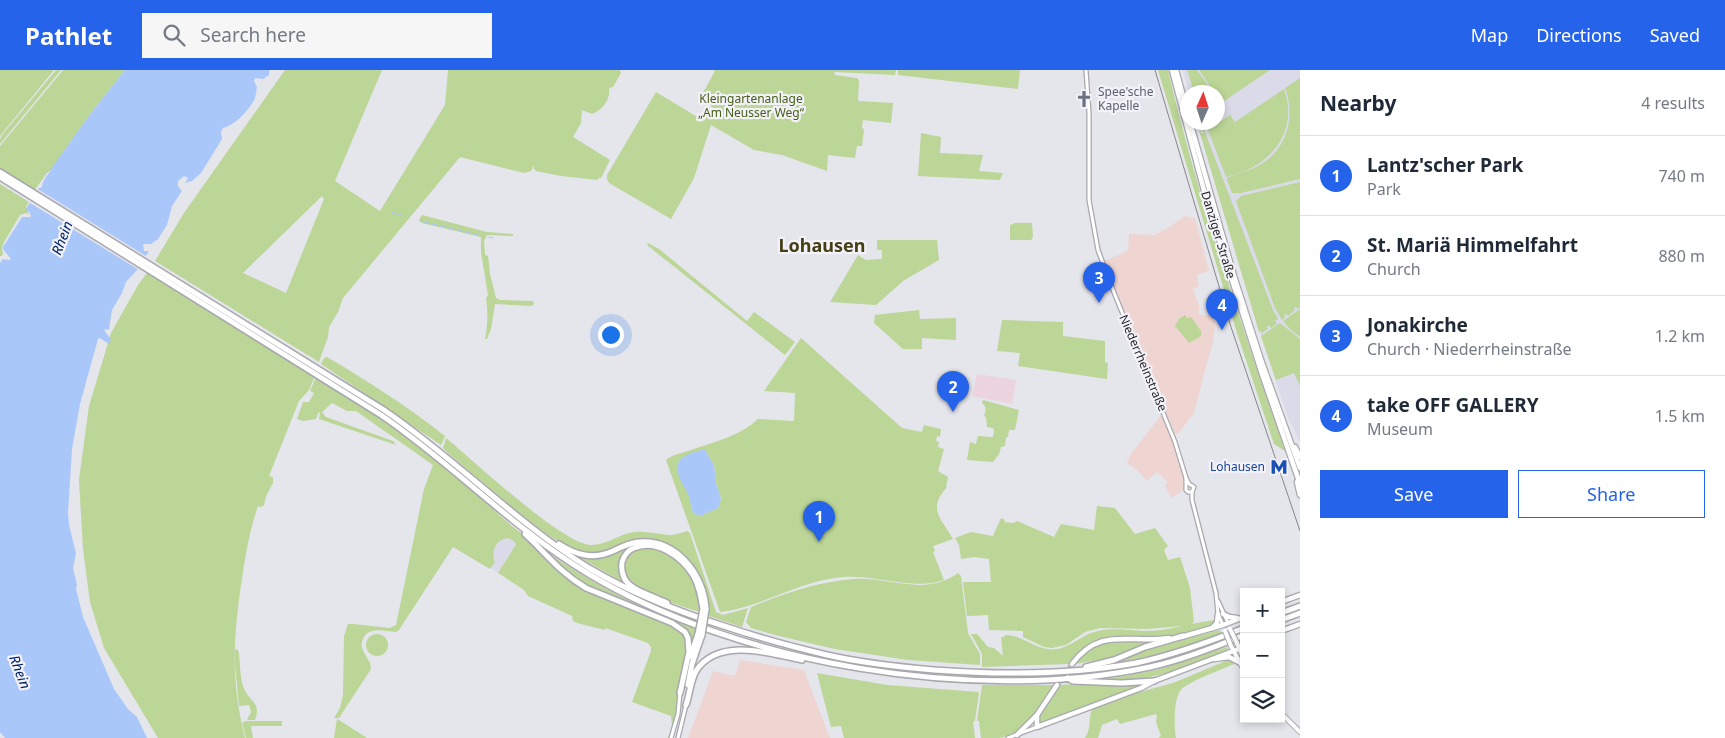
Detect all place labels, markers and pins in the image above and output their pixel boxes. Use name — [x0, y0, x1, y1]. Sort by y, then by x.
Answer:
place label: Spee'sche Kapelle — [1098, 83, 1154, 114]
church icon: Spee'sche Kapelle — [1074, 89, 1094, 109]
pin: 3 — [1083, 262, 1115, 303]
pin: 4 — [1206, 289, 1238, 330]
pin: 2 — [937, 371, 969, 412]
metro station icon: Lohausen — [1269, 457, 1289, 477]
place label: Lohausen — [1210, 458, 1265, 475]
pin: 1 — [803, 501, 835, 542]

